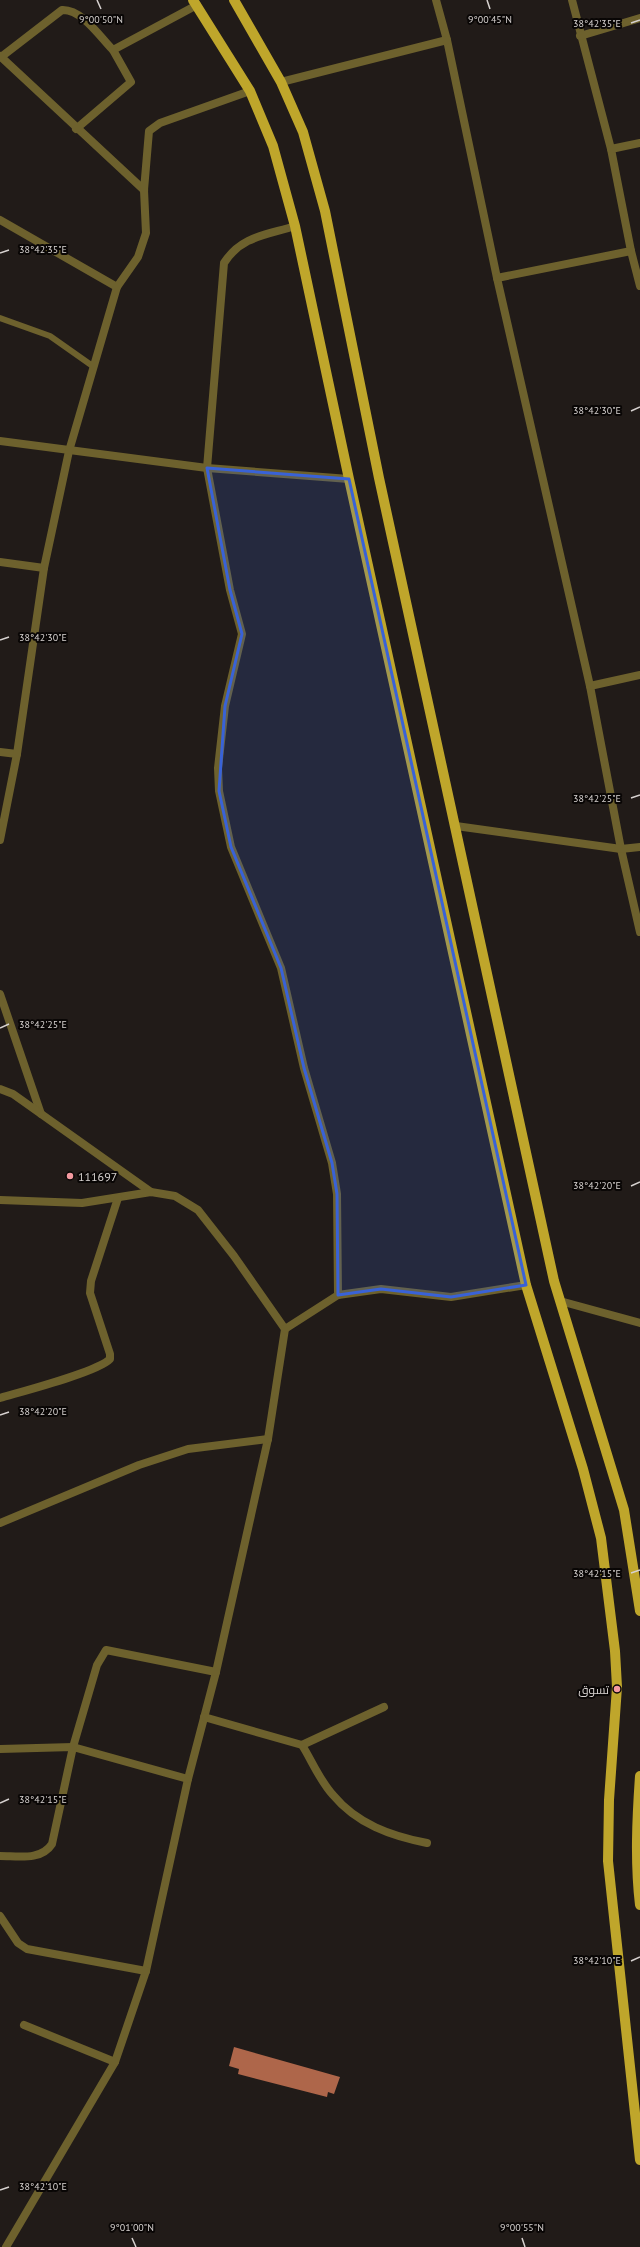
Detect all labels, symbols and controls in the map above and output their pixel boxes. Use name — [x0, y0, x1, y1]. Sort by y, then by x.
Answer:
text: 9°00'50"N — [79, 13, 123, 26]
text: 9°00'45"N — [468, 13, 512, 26]
text: 38°42'35"E — [573, 17, 621, 30]
text: 38°42'35"E — [19, 243, 67, 256]
text: 38°42'30"E — [573, 404, 621, 417]
text: 38°42'30"E — [19, 631, 67, 644]
text: 38°42'25"E — [573, 792, 621, 805]
text: 38°42'25"E — [19, 1018, 67, 1031]
place label: 111697 — [78, 1169, 117, 1184]
marker: 111697 — [65, 1171, 75, 1181]
text: 38°42'20"E — [573, 1179, 621, 1192]
text: 38°42'20"E — [19, 1405, 67, 1418]
text: 38°42'15"E — [573, 1567, 621, 1580]
place label: تسوق — [578, 1682, 610, 1697]
marker: تسوق — [612, 1684, 622, 1694]
text: 38°42'15"E — [19, 1793, 67, 1806]
text: 38°42'10"E — [573, 1954, 621, 1967]
text: 38°42'10"E — [19, 2180, 67, 2193]
text: 9°01'00"N — [110, 2221, 154, 2234]
text: 9°00'55"N — [500, 2221, 544, 2234]

